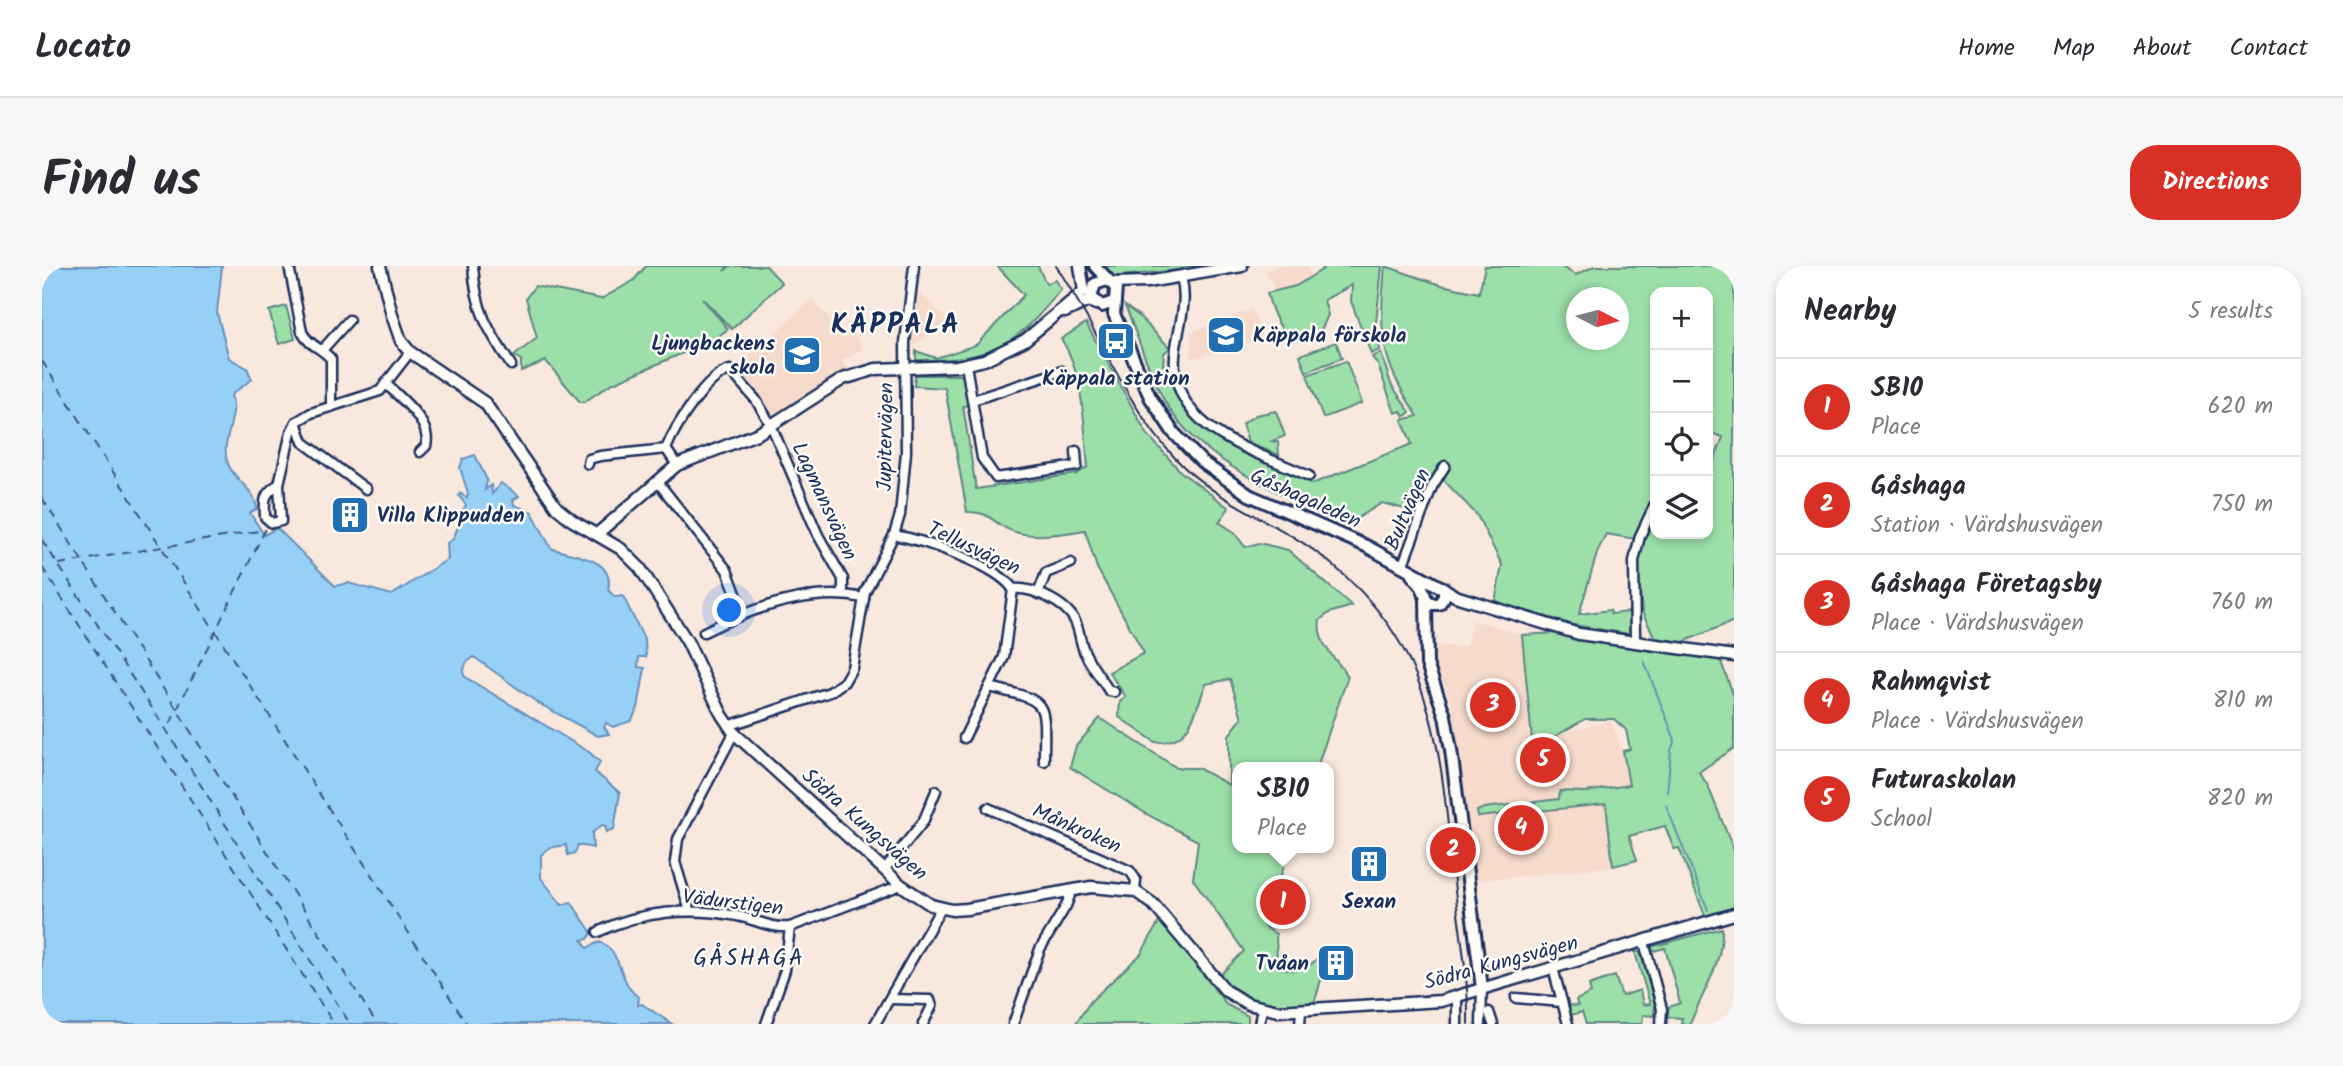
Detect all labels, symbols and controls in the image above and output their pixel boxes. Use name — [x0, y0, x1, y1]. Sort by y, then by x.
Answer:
text: Locato — [35, 22, 131, 75]
text: Home — [1958, 29, 2015, 68]
text: Map — [2053, 29, 2095, 68]
text: About — [2133, 29, 2191, 68]
text: Contact — [2229, 29, 2308, 68]
text: Find us — [42, 143, 200, 221]
button: Directions — [2130, 145, 2301, 220]
north arrow — [1566, 287, 1629, 350]
map controls — [1650, 287, 1713, 539]
button: + — [1650, 287, 1713, 350]
text: Nearby — [1804, 288, 1896, 336]
text: 5 results — [2188, 294, 2273, 330]
district label: KÄPPALA — [831, 303, 961, 348]
school or university icon: Käppala förskola — [1205, 314, 1247, 356]
bus stop icon: Käppala station — [1095, 320, 1137, 362]
place label: Käppala förskola — [1253, 320, 1407, 353]
place label: Ljungbackens skola — [651, 328, 775, 385]
school or university icon: Ljungbackens skola — [781, 334, 823, 376]
button: − — [1650, 350, 1713, 413]
place label: Käppala station — [1042, 363, 1190, 396]
text: SB10 — [1871, 368, 1923, 410]
street label: Jupitervägen — [869, 382, 904, 492]
text: 1 — [1824, 389, 1830, 425]
text: 620 m — [2208, 389, 2273, 425]
text: Place — [1871, 410, 1921, 446]
button: locate — [1650, 413, 1713, 476]
street label: Lagmansvägen — [782, 437, 866, 566]
street label: Gåshagaleden — [1245, 460, 1366, 539]
street label: Bultvägen — [1376, 463, 1440, 556]
text: Gåshaga — [1871, 466, 1966, 508]
button: layers — [1650, 476, 1713, 539]
text: 2 — [1820, 487, 1834, 523]
text: 750 m — [2211, 487, 2273, 523]
building icon: Villa Klippudden — [329, 494, 371, 536]
place label: Villa Klippudden — [377, 500, 525, 533]
text: Station · Värdshusvägen — [1871, 508, 2103, 544]
street label: Tellusvägen — [921, 513, 1025, 585]
text: Gåshaga Företagsby — [1871, 564, 2102, 606]
text: 3 — [1821, 585, 1833, 621]
text: 760 m — [2211, 585, 2273, 621]
your location — [712, 593, 746, 627]
text: Place · Värdshusvägen — [1871, 606, 2084, 642]
text: Rahmqvist — [1871, 662, 1991, 704]
pin: 3 — [1470, 679, 1516, 731]
text: 4 — [1821, 683, 1833, 719]
text: 810 m — [2213, 683, 2273, 719]
text: Place · Värdshusvägen — [1871, 704, 2084, 740]
pin: 5 — [1520, 734, 1566, 786]
text: Futuraskolan — [1871, 760, 2016, 802]
street label: Södra Kungsvägen — [793, 761, 935, 890]
popup — [1232, 762, 1334, 853]
text: SB10 — [1257, 769, 1309, 811]
text: 5 — [1821, 781, 1833, 817]
text: 820 m — [2207, 781, 2273, 817]
street label: Månkroken — [1027, 795, 1126, 864]
pin: 4 — [1498, 802, 1544, 854]
text: School — [1871, 802, 1932, 838]
text: Place — [1257, 811, 1307, 847]
pin: 2 — [1430, 824, 1476, 876]
building icon: Sexan — [1348, 843, 1390, 885]
pin: 1 — [1260, 876, 1306, 928]
street label: Vädurstigen — [681, 881, 785, 926]
place label: Sexan — [1342, 886, 1396, 919]
street label: Södra Kungsvägen — [1421, 927, 1582, 1000]
district label: GÅSHAGA — [693, 941, 805, 977]
building icon: Tvåan — [1315, 942, 1357, 984]
place label: Tvåan — [1255, 948, 1309, 981]

